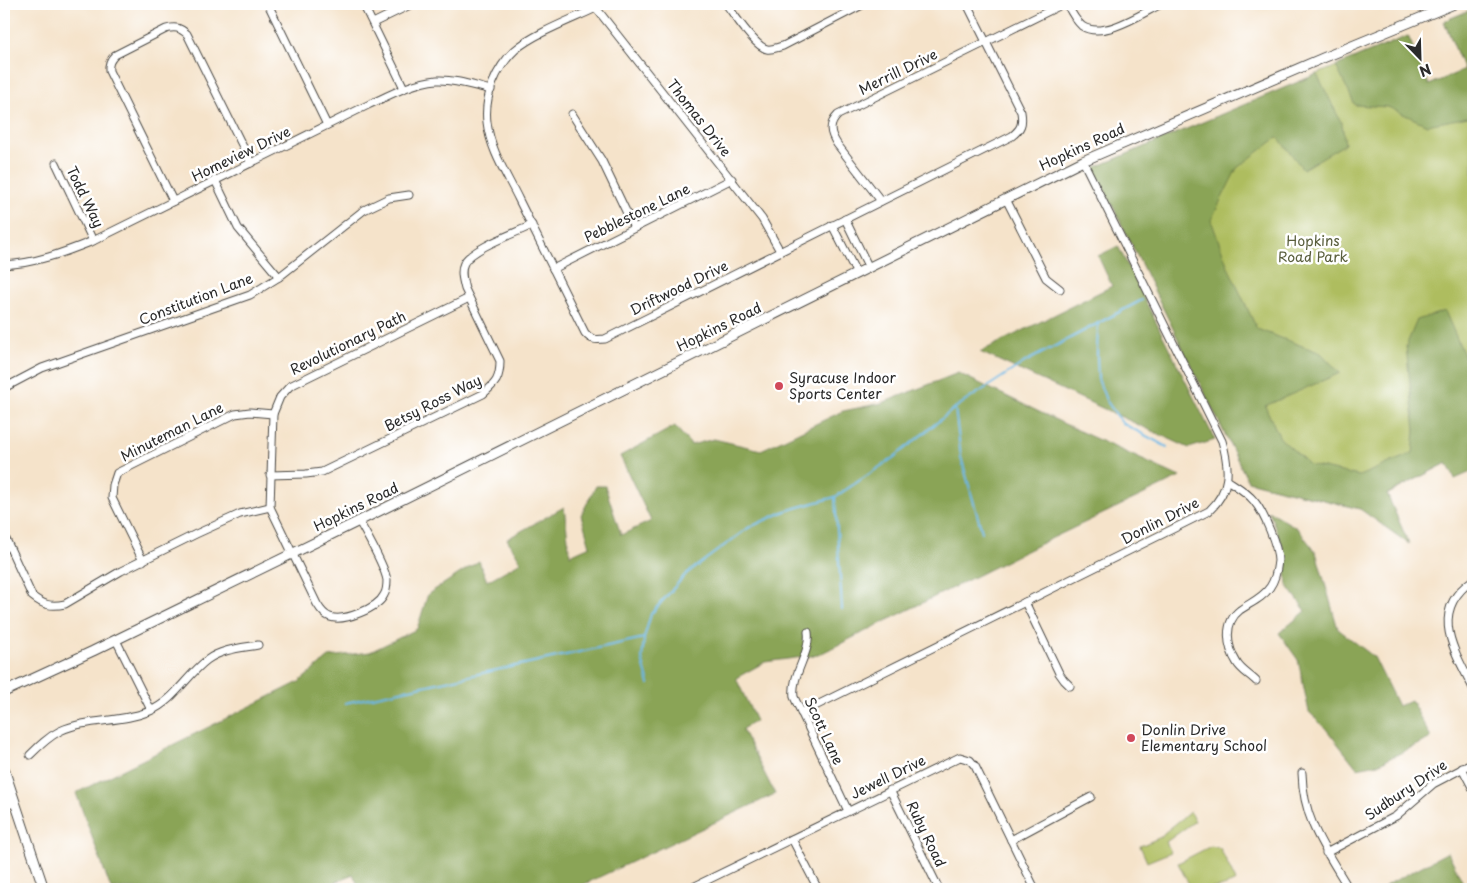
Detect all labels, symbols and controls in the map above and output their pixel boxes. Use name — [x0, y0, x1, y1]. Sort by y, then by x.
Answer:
north arrow — [1394, 32, 1444, 82]
street label: Merrill Drive — [855, 43, 941, 100]
text: N — [1416, 59, 1434, 82]
street label: Thomas Drive — [662, 75, 736, 161]
street label: Hopkins Road — [1036, 118, 1128, 176]
street label: Homeview Drive — [188, 120, 294, 187]
street label: Todd Way — [62, 162, 109, 231]
street label: Pebblestone Lane — [580, 178, 694, 247]
park label: Hopkins Road Park — [1278, 230, 1349, 267]
street label: Driftwood Drive — [626, 255, 731, 320]
street label: Constitution Lane — [136, 267, 256, 330]
street label: Hopkins Road — [673, 297, 765, 356]
street label: Revolutionary Path — [286, 305, 409, 380]
place label: Syracuse Indoor Sports Center — [789, 367, 896, 404]
street label: Betsy Ross Way — [381, 369, 485, 436]
marker: Syracuse Indoor Sports Center — [773, 380, 785, 392]
street label: Minuteman Lane — [117, 397, 227, 466]
street label: Hopkins Road — [310, 477, 402, 536]
street label: Donlin Drive — [1117, 492, 1202, 549]
street label: Scott Lane — [800, 693, 849, 768]
place label: Donlin Drive Elementary School — [1141, 719, 1267, 756]
marker: Donlin Drive Elementary School — [1125, 732, 1137, 744]
street label: Jewell Drive — [846, 749, 929, 804]
street label: Sudbury Drive — [1360, 754, 1451, 825]
street label: Ruby Road — [901, 797, 952, 870]

